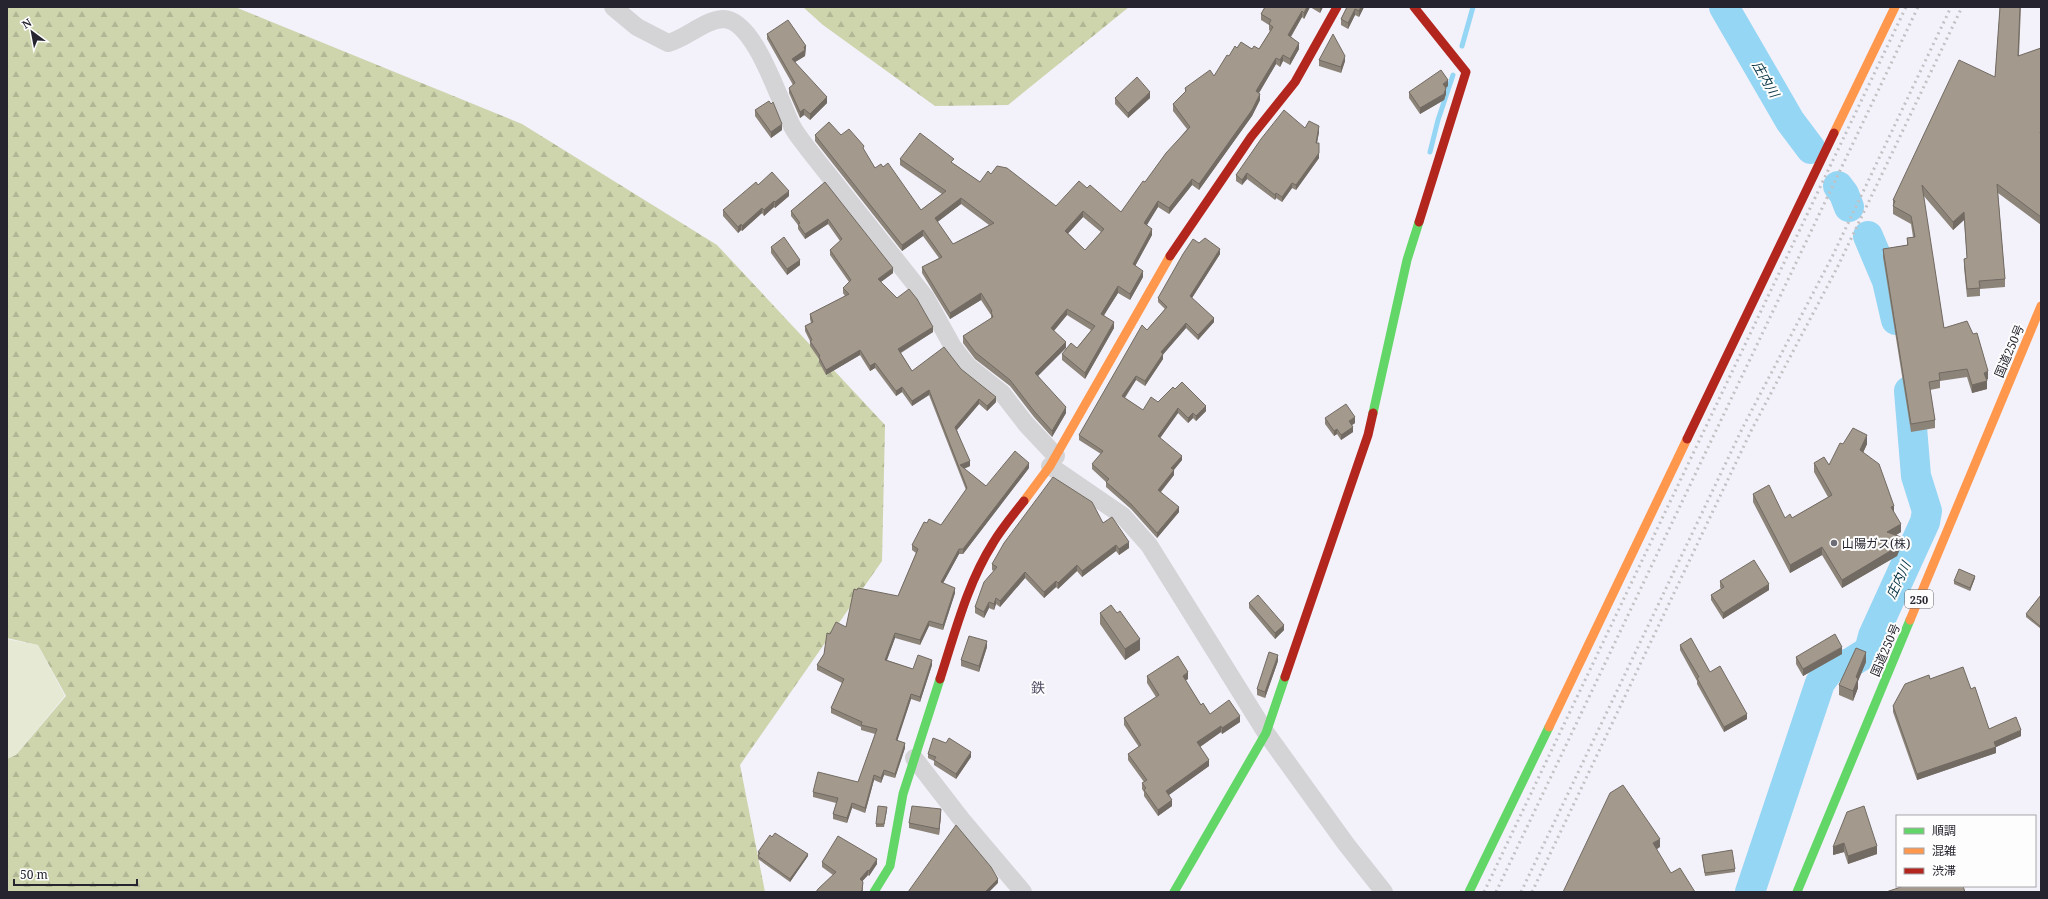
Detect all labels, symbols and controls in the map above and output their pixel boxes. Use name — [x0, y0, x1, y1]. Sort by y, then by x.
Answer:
north arrow — [12, 12, 52, 52]
text: N — [19, 14, 34, 32]
water label: 庄内川 — [1748, 58, 1785, 102]
street label: 国道250号 — [1990, 322, 2028, 380]
place label: 山陽ガス(株) — [1842, 535, 1910, 552]
marker: 山陽ガス(株) — [1829, 538, 1839, 548]
water label: 庄内川 — [1882, 557, 1915, 601]
road number: 250 — [1905, 590, 1933, 608]
street label: 国道250号 — [1866, 621, 1904, 679]
district label: 鉄 — [1031, 678, 1045, 697]
legend — [1896, 815, 2036, 887]
text: 順調 — [1932, 822, 1956, 839]
text: 混雑 — [1932, 842, 1956, 859]
scale bar — [14, 861, 137, 887]
text: 渋滞 — [1932, 862, 1956, 879]
text: 50 m — [20, 866, 48, 883]

